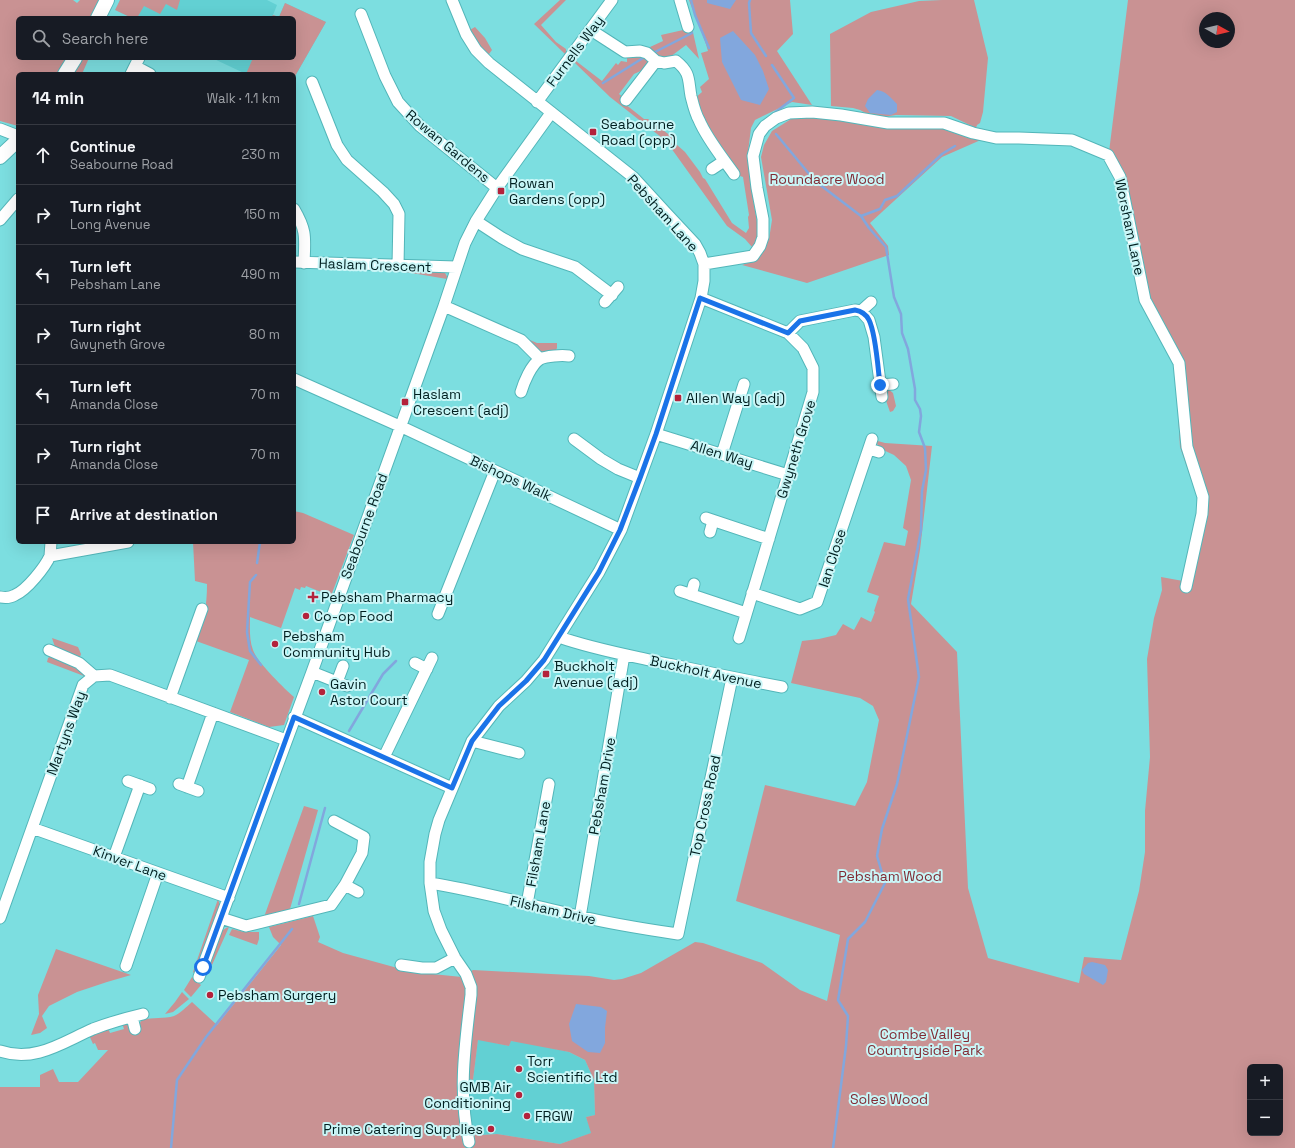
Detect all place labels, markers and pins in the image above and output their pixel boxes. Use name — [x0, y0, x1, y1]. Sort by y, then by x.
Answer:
place label: Seabourne Road (opp) — [601, 115, 676, 149]
marker: Seabourne Road (opp) — [588, 127, 598, 137]
place label: Rowan Gardens (opp) — [509, 174, 605, 208]
marker: Rowan Gardens (opp) — [496, 186, 506, 196]
place label: Haslam Crescent (adj) — [413, 385, 509, 419]
place label: Allen Way (adj) — [686, 389, 785, 407]
marker: Allen Way (adj) — [673, 393, 683, 403]
marker: Haslam Crescent (adj) — [400, 397, 410, 407]
place label: Pebsham Pharmacy — [321, 588, 453, 606]
marker: Pebsham Pharmacy — [308, 592, 318, 602]
place label: Co-op Food — [314, 607, 393, 625]
marker: Co-op Food — [301, 611, 311, 621]
place label: Pebsham Community Hub — [283, 627, 391, 661]
marker: Pebsham Community Hub — [270, 639, 280, 649]
place label: Buckholt Avenue (adj) — [554, 657, 638, 691]
marker: Buckholt Avenue (adj) — [541, 669, 551, 679]
place label: Gavin Astor Court — [330, 675, 408, 709]
marker: Gavin Astor Court — [317, 687, 327, 697]
place label: Pebsham Surgery — [218, 986, 336, 1004]
marker: Pebsham Surgery — [205, 990, 215, 1000]
place label: Torr Scientific Ltd — [527, 1052, 617, 1086]
marker: Torr Scientific Ltd — [514, 1064, 524, 1074]
place label: GMB Air Conditioning — [424, 1078, 511, 1112]
marker: GMB Air Conditioning — [514, 1090, 524, 1100]
place label: FRGW — [535, 1107, 573, 1125]
marker: FRGW — [522, 1111, 532, 1121]
place label: Prime Catering Supplies — [323, 1120, 483, 1138]
marker: Prime Catering Supplies — [486, 1124, 496, 1134]

